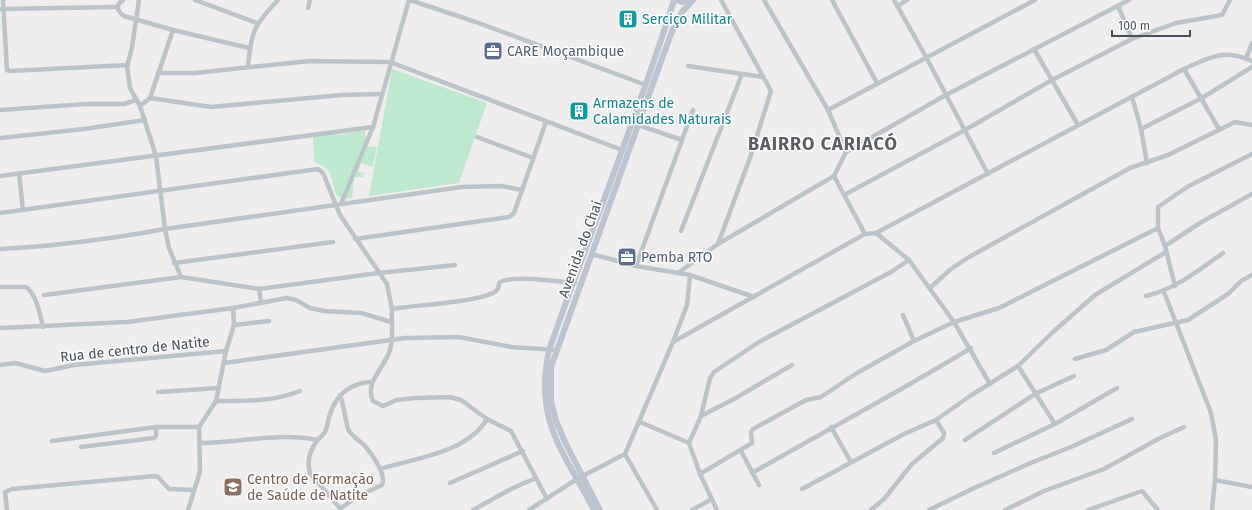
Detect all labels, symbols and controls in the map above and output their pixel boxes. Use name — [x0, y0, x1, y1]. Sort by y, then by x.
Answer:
building icon: Serciço Militar — [617, 8, 639, 30]
place label: Serciço Militar — [642, 11, 733, 28]
scale bar — [1112, 12, 1190, 38]
text: 100 m — [1118, 19, 1150, 33]
office icon: CARE Moçambique — [482, 40, 504, 62]
place label: CARE Moçambique — [507, 43, 624, 60]
place label: Armazens de Calamidades Naturais — [593, 95, 732, 128]
building icon: Armazens de Calamidades Naturais — [568, 100, 590, 122]
district label: BAIRRO CARIACÓ — [748, 132, 898, 155]
street label: Avenida do Chai — [555, 198, 606, 300]
office icon: Pemba RTO — [616, 246, 638, 268]
place label: Pemba RTO — [641, 249, 712, 266]
street label: Rua de centro de Natite — [59, 333, 211, 366]
place label: Centro de Formação de Saúde de Natite — [247, 471, 374, 504]
school or university icon: Centro de Formação de Saúde de Natite — [222, 476, 244, 498]

